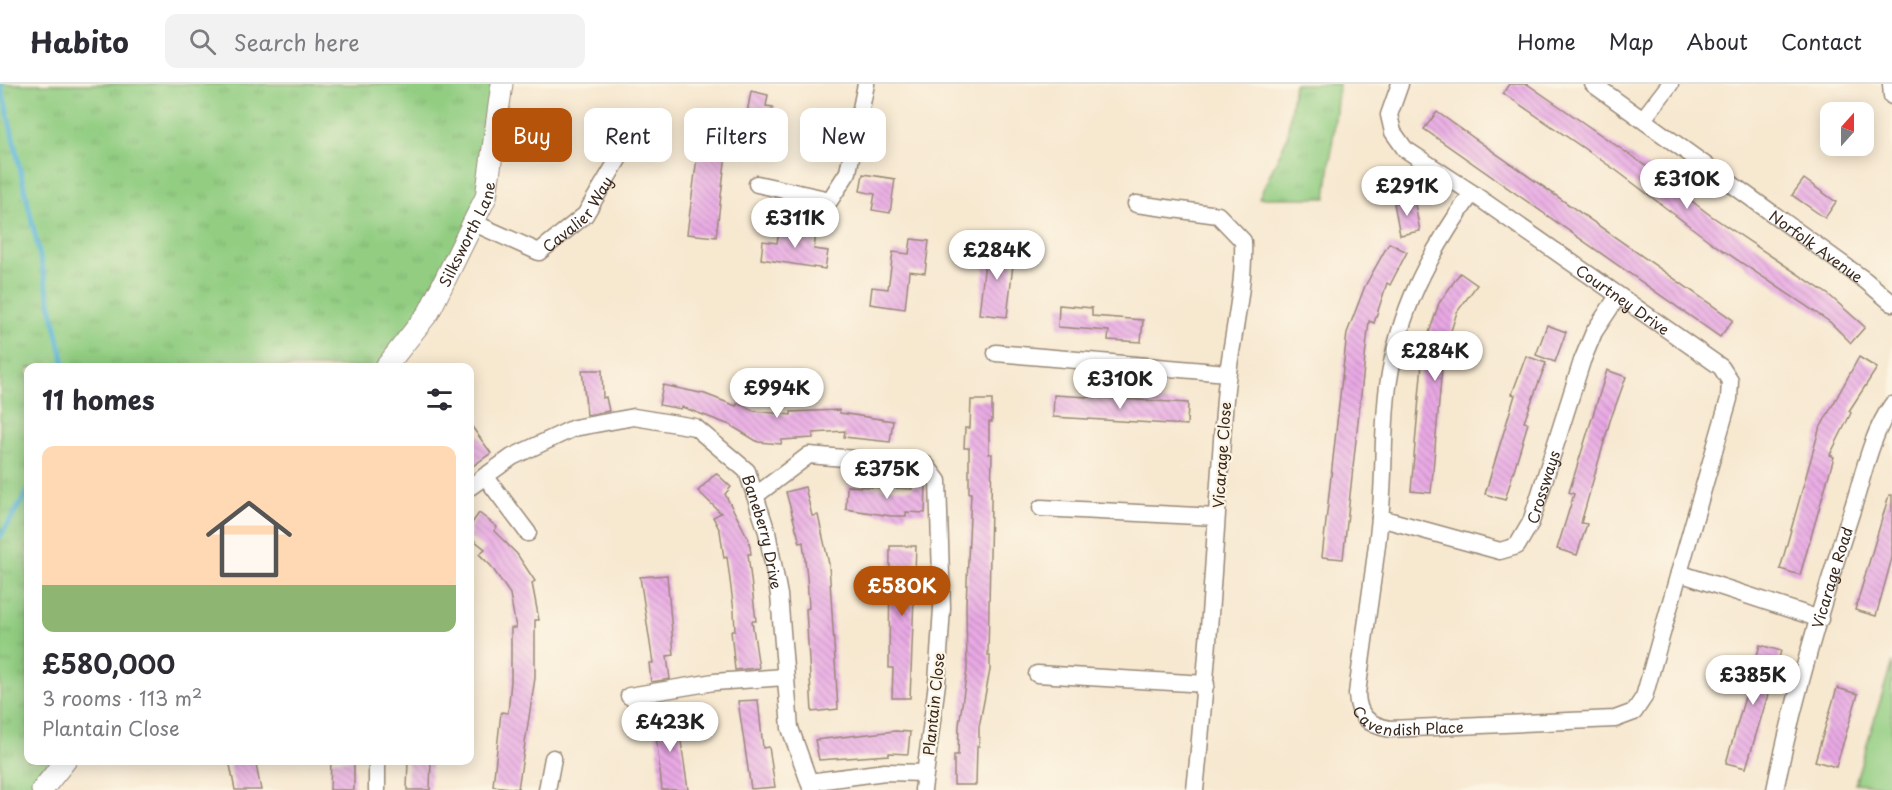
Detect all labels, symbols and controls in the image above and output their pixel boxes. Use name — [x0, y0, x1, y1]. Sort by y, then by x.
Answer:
search box — [165, 14, 585, 68]
text: Habito — [30, 20, 129, 63]
icon: search — [186, 25, 219, 58]
text: Search here — [234, 25, 360, 58]
text: Home — [1517, 25, 1576, 57]
text: Map — [1609, 25, 1654, 57]
text: About — [1687, 25, 1748, 57]
text: Contact — [1781, 25, 1862, 57]
north arrow — [1820, 102, 1874, 156]
map controls — [1820, 102, 1874, 156]
chip: Buy — [492, 108, 572, 162]
chip: Rent — [584, 108, 672, 162]
chip: Filters — [684, 108, 788, 162]
chip: New — [800, 108, 886, 162]
pin: £310K — [1645, 159, 1729, 210]
text: £310K — [1654, 163, 1720, 193]
pin: £291K — [1365, 166, 1449, 217]
text: £291K — [1375, 170, 1439, 200]
street label: Cavalier Way — [537, 171, 618, 257]
street label: Silksworth Lane — [432, 180, 500, 290]
pin: £311K — [753, 198, 837, 249]
text: £311K — [765, 202, 825, 232]
street label: Norfolk Avenue — [1765, 204, 1869, 287]
pin: £284K — [955, 230, 1039, 281]
text: £284K — [963, 234, 1031, 264]
street label: Courtney Drive — [1572, 258, 1675, 340]
pin: £284K — [1393, 331, 1477, 382]
text: £284K — [1401, 335, 1469, 365]
pin: £310K — [1078, 359, 1162, 410]
text: £310K — [1087, 363, 1153, 393]
pin: £994K — [735, 368, 819, 419]
text: £994K — [744, 372, 810, 402]
text: 11 homes — [42, 380, 155, 419]
icon: filters — [423, 383, 456, 416]
street label: Vicarage Close — [1206, 401, 1236, 509]
street label: Crossways — [1520, 447, 1565, 526]
pin: £375K — [845, 449, 929, 500]
text: £375K — [854, 453, 920, 483]
street label: Baneberry Drive — [737, 471, 789, 591]
icon: home — [195, 485, 303, 593]
street label: Vicarage Road — [1805, 524, 1857, 631]
pin: £580K — [860, 566, 944, 617]
text: £580K — [867, 570, 937, 600]
text: £580,000 — [42, 644, 175, 683]
street label: Plantain Close — [916, 651, 950, 756]
pin: £385K — [1711, 655, 1795, 706]
text: £385K — [1720, 659, 1786, 689]
text: 3 rooms · 113 m² — [42, 683, 202, 713]
street label: Cavendish Place — [1348, 701, 1464, 741]
pin: £423K — [628, 702, 712, 753]
text: £423K — [635, 706, 705, 736]
text: Plantain Close — [42, 713, 180, 743]

